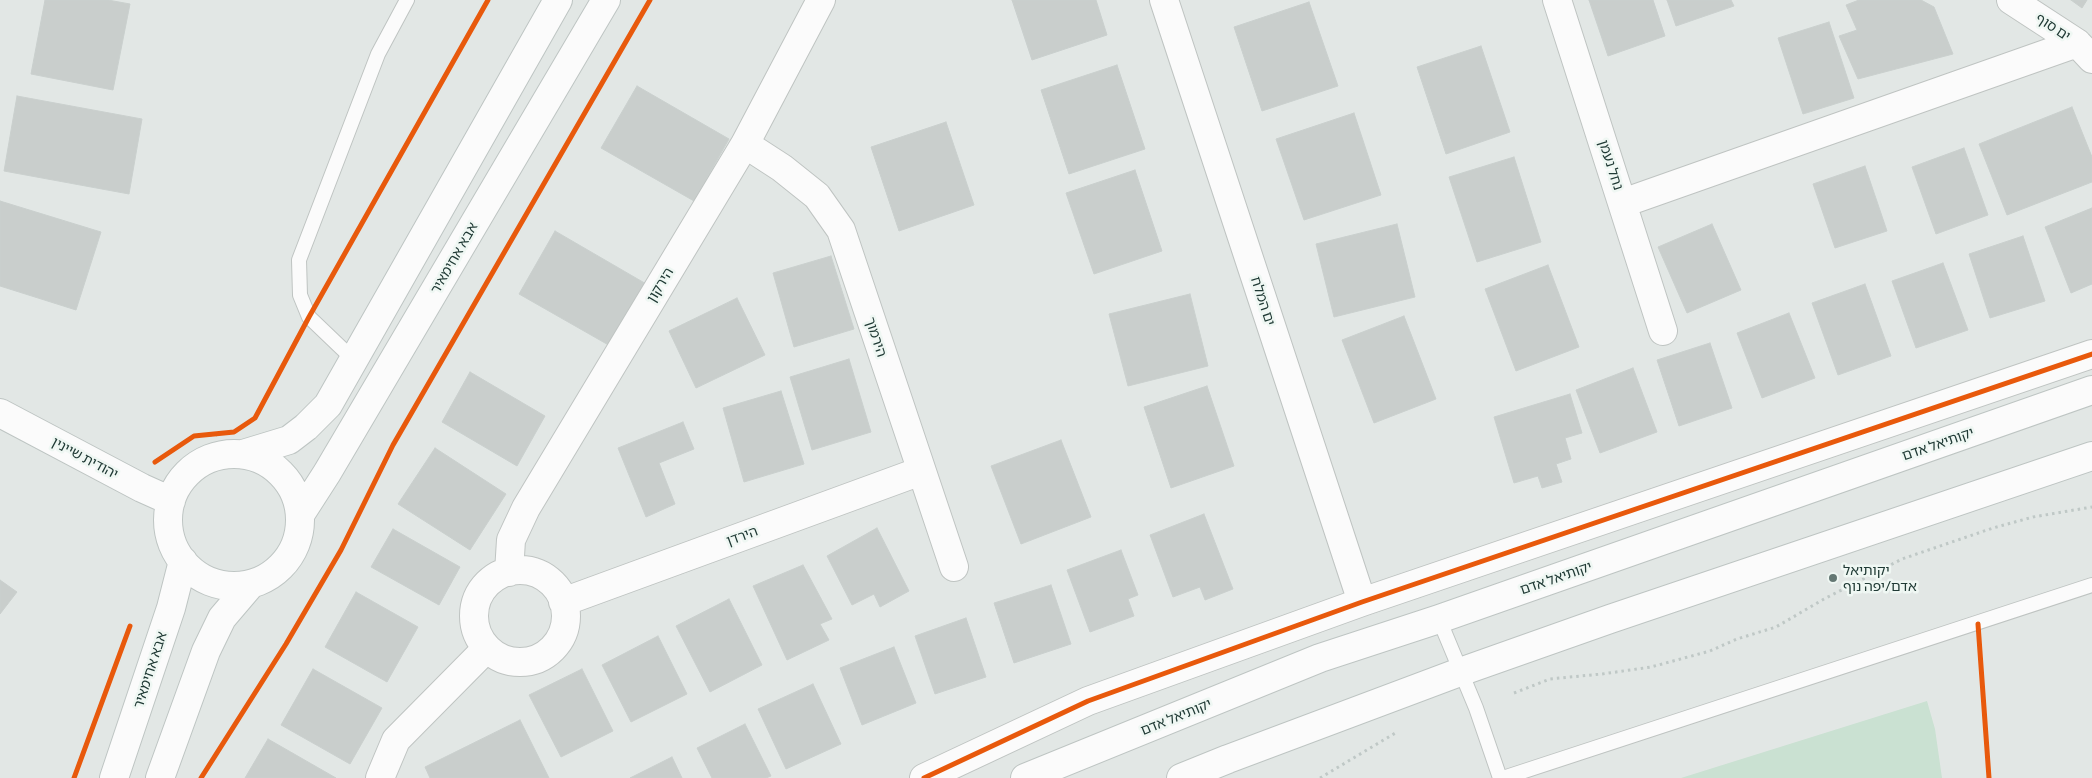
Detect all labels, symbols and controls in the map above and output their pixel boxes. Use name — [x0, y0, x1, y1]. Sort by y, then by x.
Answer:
street label: ים סוף — [2033, 10, 2073, 44]
street label: נחל נעמן — [1595, 138, 1627, 192]
street label: אבא אחימאיר — [427, 219, 481, 297]
street label: הירקון — [643, 265, 677, 305]
street label: ים המלח — [1247, 274, 1279, 328]
street label: הירמוך — [862, 315, 890, 359]
street label: יקותיאל אדם — [1900, 424, 1976, 464]
street label: יהודית שיינין — [49, 433, 121, 483]
street label: הירדן — [724, 523, 760, 549]
street label: יקותיאל אדם — [1518, 558, 1594, 598]
place label: יקותיאל אדם/יפה נוף — [1843, 562, 1917, 594]
marker: יקותיאל אדם/יפה נוף — [1827, 572, 1839, 584]
street label: אבא אחימאיר — [130, 630, 170, 710]
street label: יקותיאל אדם — [1138, 695, 1214, 739]

